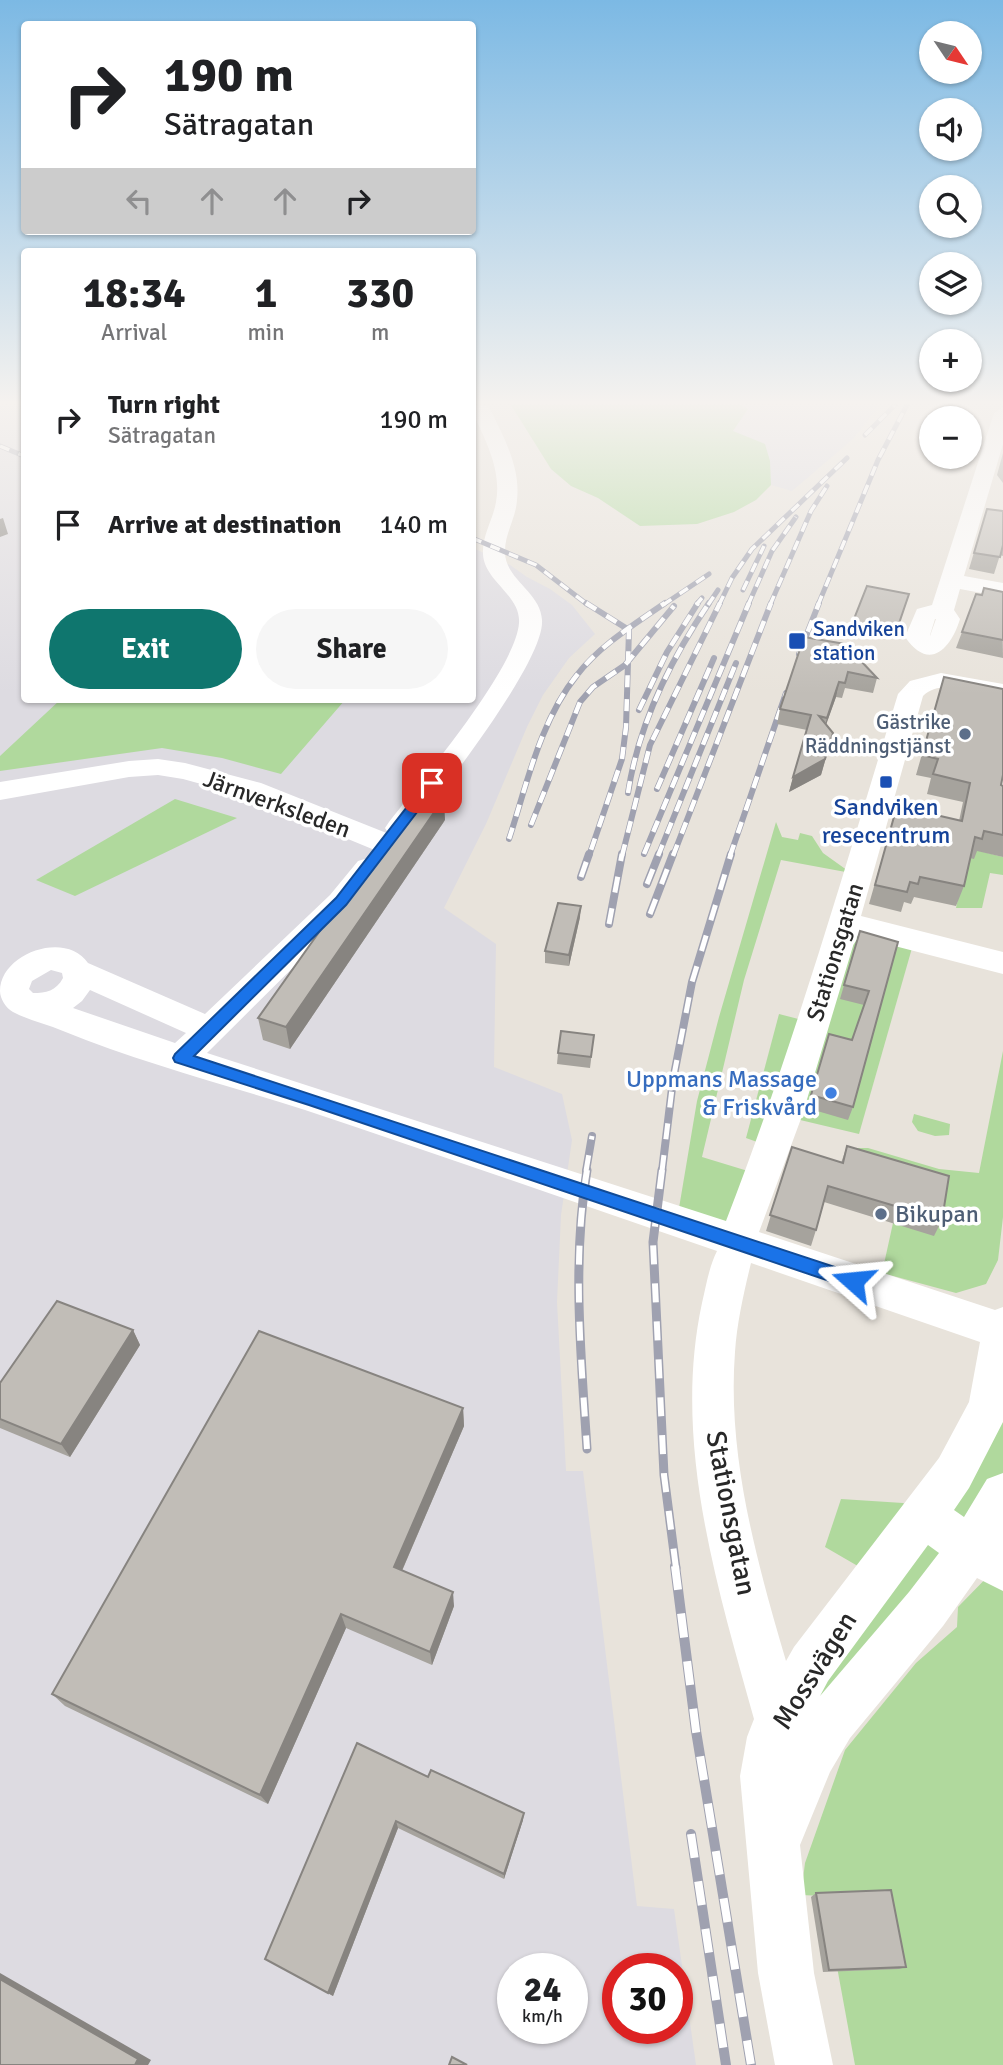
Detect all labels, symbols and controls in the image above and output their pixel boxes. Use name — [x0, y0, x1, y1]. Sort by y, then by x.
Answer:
north arrow — [919, 21, 982, 84]
map controls — [919, 21, 982, 469]
text: 190 m — [164, 45, 294, 105]
icon: right — [49, 49, 140, 140]
button: sound — [919, 98, 982, 161]
text: Sätragatan — [164, 105, 314, 144]
button: search — [919, 175, 982, 238]
icon: left — [120, 182, 158, 220]
icon: ahead — [193, 182, 231, 220]
icon: ahead — [266, 182, 304, 220]
icon: right — [339, 182, 377, 220]
button: layers — [919, 252, 982, 315]
text: 18:34 — [83, 268, 186, 319]
text: 1 — [255, 268, 277, 319]
text: 330 — [346, 268, 414, 319]
text: Arrival — [101, 318, 167, 347]
text: min — [247, 318, 285, 347]
text: m — [371, 318, 389, 347]
button: + — [919, 329, 982, 392]
text: Turn right — [108, 389, 220, 421]
icon: right — [49, 401, 87, 439]
text: 190 m — [379, 404, 448, 436]
button: − — [919, 406, 982, 469]
text: Sätragatan — [108, 421, 216, 450]
icon: arrive — [49, 506, 87, 544]
text: Arrive at destination — [108, 509, 341, 541]
text: 140 m — [379, 509, 448, 541]
button: Exit — [49, 609, 242, 689]
button: Share — [256, 609, 448, 689]
place label: Sandviken station — [813, 616, 905, 666]
marker: Sandviken station — [787, 631, 807, 651]
place label: Gästrike Räddningstjänst — [805, 709, 951, 759]
marker: Gästrike Räddningstjänst — [957, 726, 973, 742]
pin — [402, 753, 462, 813]
street label: Järnverksleden — [199, 763, 355, 845]
icon: arrive — [413, 764, 451, 802]
marker: Sandviken resecentrum — [878, 774, 894, 790]
place label: Sandviken resecentrum — [822, 792, 950, 850]
street label: Stationsgatan — [800, 879, 870, 1025]
place label: Uppmans Massage & Friskvård — [626, 1064, 817, 1122]
marker: Uppmans Massage & Friskvård — [823, 1085, 839, 1101]
place label: Bikupan — [895, 1199, 979, 1229]
marker: Bikupan — [873, 1206, 889, 1222]
position arrow — [816, 1244, 890, 1318]
street label: Stationsgatan — [698, 1428, 764, 1598]
street label: Mossvägen — [765, 1605, 864, 1736]
speed limit sign: 30 — [602, 1953, 693, 2044]
text: 24 — [524, 1968, 561, 2011]
text: km/h — [522, 2005, 563, 2027]

